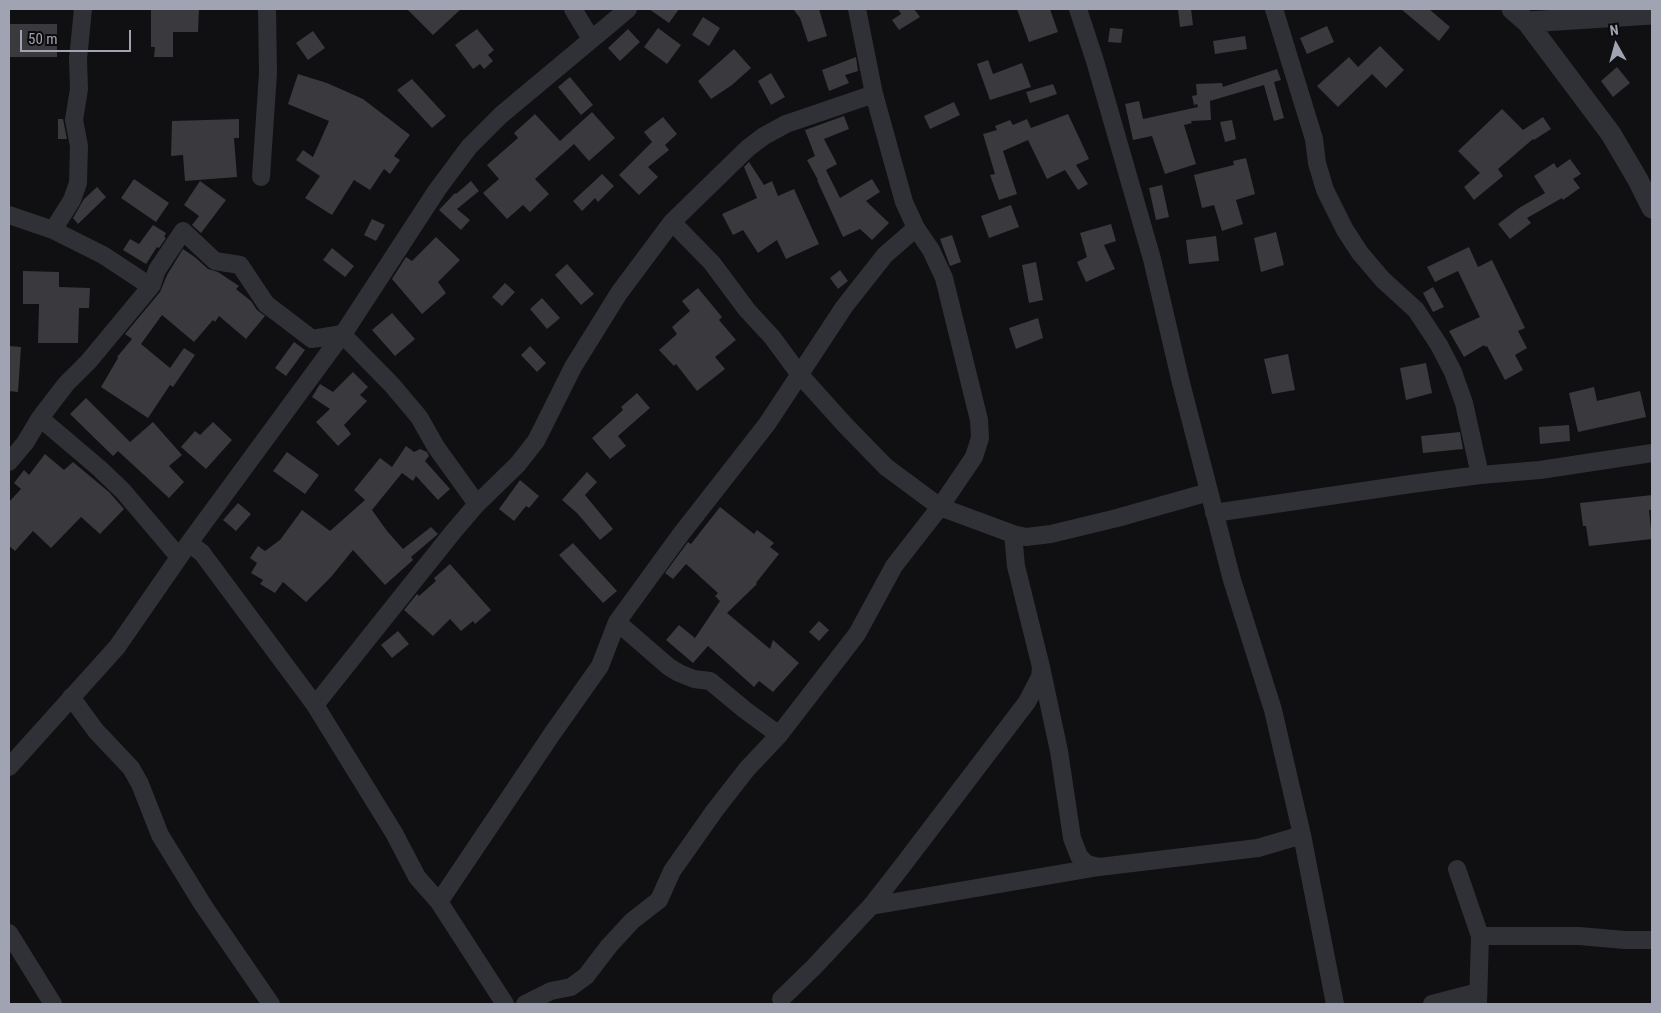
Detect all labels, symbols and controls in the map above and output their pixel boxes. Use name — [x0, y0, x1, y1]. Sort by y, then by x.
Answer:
scale bar — [22, 20, 134, 52]
north arrow — [1591, 20, 1641, 70]
text: N — [1609, 22, 1619, 39]
text: 50 m — [28, 30, 58, 48]

